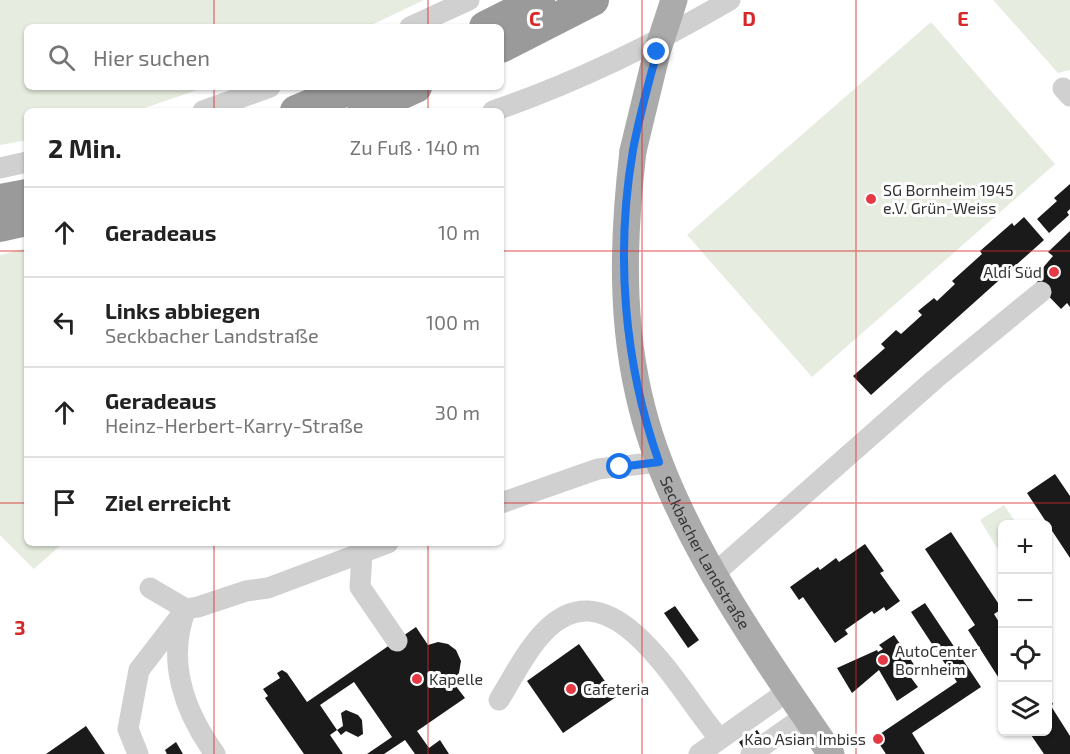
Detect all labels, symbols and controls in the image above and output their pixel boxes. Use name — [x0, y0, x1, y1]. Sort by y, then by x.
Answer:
text: C — [529, 6, 541, 30]
text: D — [742, 6, 756, 30]
text: E — [957, 6, 969, 30]
search box — [24, 24, 504, 90]
route end — [643, 38, 669, 64]
icon: search — [45, 41, 78, 74]
text: Hier suchen — [93, 44, 210, 70]
text: 2 Min. — [48, 132, 122, 163]
text: Zu Fuß · 140 m — [350, 135, 480, 159]
place label: SG Bornheim 1945 e.V. Grün-Weiss — [883, 180, 1014, 217]
marker: SG Bornheim 1945 e.V. Grün-Weiss — [864, 192, 878, 206]
icon: ahead — [48, 216, 81, 249]
text: Geradeaus — [105, 219, 216, 245]
text: 10 m — [438, 220, 480, 244]
place label: Aldi Süd — [983, 262, 1042, 281]
marker: Aldi Süd — [1047, 265, 1061, 279]
text: Links abbiegen — [105, 297, 260, 323]
icon: left — [48, 306, 81, 339]
text: 100 m — [426, 310, 480, 334]
text: Seckbacher Landstraße — [105, 323, 319, 347]
text: Geradeaus — [105, 387, 216, 413]
icon: ahead — [48, 396, 81, 429]
text: 30 m — [435, 400, 480, 424]
text: Heinz-Herbert-Karry-Straße — [105, 413, 363, 437]
route start — [606, 453, 632, 479]
street label: Seckbacher Landstraße — [657, 473, 755, 632]
icon: arrive — [48, 486, 81, 519]
text: Ziel erreicht — [105, 489, 231, 515]
map controls — [998, 520, 1052, 736]
button: + — [998, 520, 1052, 574]
button: − — [998, 574, 1052, 628]
text: 3 — [14, 615, 26, 639]
button: locate — [998, 628, 1052, 682]
place label: AutoCenter Bornheim — [895, 641, 978, 678]
marker: AutoCenter Bornheim — [876, 653, 890, 667]
place label: Kapelle — [429, 669, 483, 688]
marker: Kapelle — [410, 672, 424, 686]
place label: Cafeteria — [583, 679, 649, 698]
marker: Cafeteria — [564, 682, 578, 696]
button: layers — [998, 682, 1052, 736]
place label: Kao Asian Imbiss — [744, 729, 866, 748]
marker: Kao Asian Imbiss — [871, 732, 885, 746]

